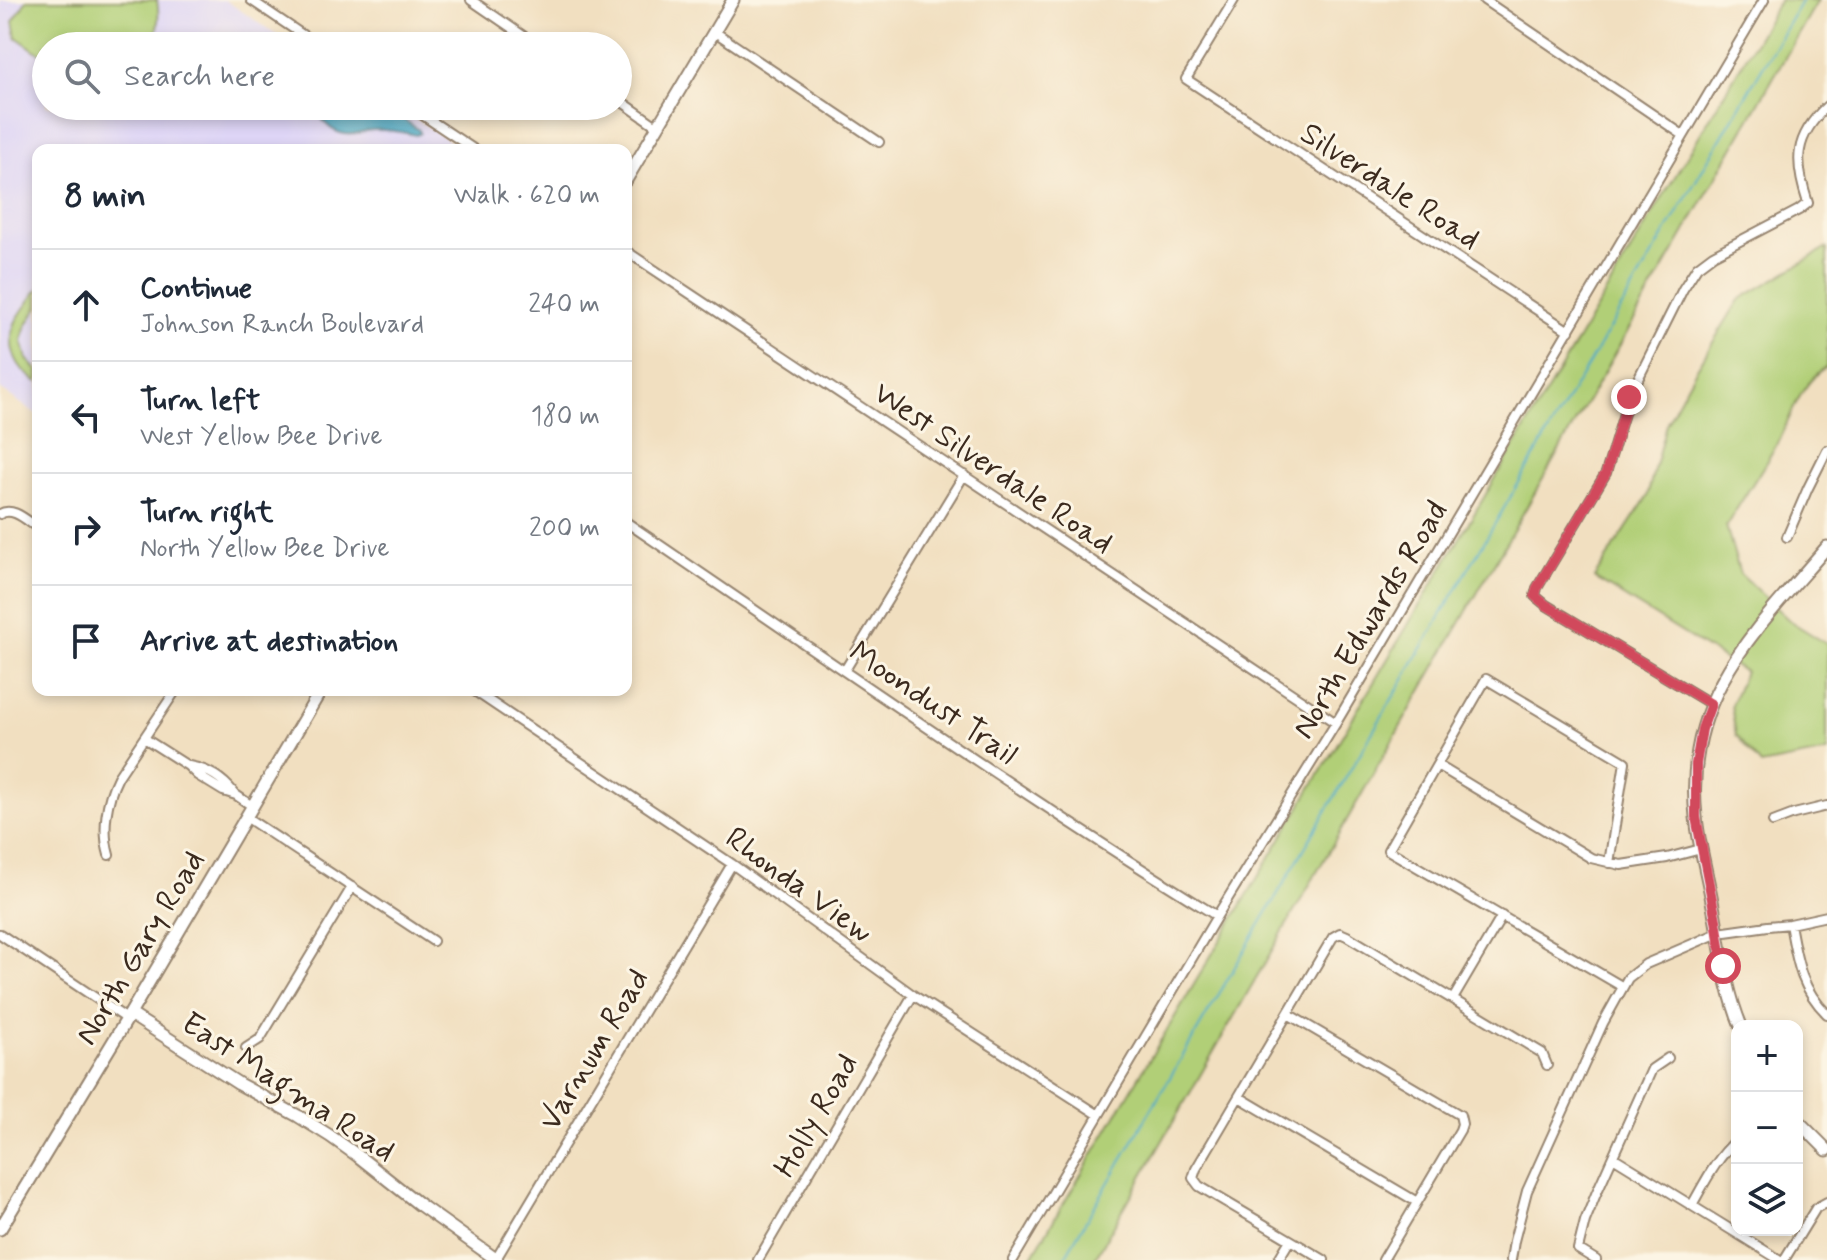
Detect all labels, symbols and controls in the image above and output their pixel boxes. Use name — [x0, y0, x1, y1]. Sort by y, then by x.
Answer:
search box — [32, 32, 632, 120]
icon: search — [60, 54, 104, 98]
text: Search here — [124, 57, 275, 96]
street label: Silverdale Road — [1292, 113, 1488, 261]
text: 8 min — [64, 174, 146, 219]
text: Walk · 620 m — [453, 179, 600, 213]
text: Continue — [140, 269, 252, 308]
icon: ahead — [64, 283, 108, 327]
text: 240 m — [528, 288, 600, 322]
text: Johnson Ranch Boulevard — [140, 308, 424, 342]
street label: West Silverdale Road — [865, 373, 1121, 565]
route end — [1611, 379, 1647, 415]
text: Turn left — [140, 381, 260, 420]
icon: left — [64, 395, 108, 439]
text: 180 m — [531, 400, 600, 434]
text: West Yellow Bee Drive — [140, 420, 383, 454]
text: Turn right — [140, 493, 273, 532]
street label: North Edwards Road — [1283, 493, 1458, 747]
icon: right — [64, 507, 108, 551]
text: 200 m — [529, 512, 600, 546]
text: North Yellow Bee Drive — [140, 532, 390, 566]
icon: arrive — [64, 619, 108, 663]
text: Arrive at destination — [140, 622, 398, 661]
street label: Moondust Trail — [840, 632, 1025, 776]
street label: Rhonda View — [716, 818, 881, 953]
street label: North Gary Road — [66, 843, 215, 1053]
route start — [1705, 948, 1741, 984]
street label: Varnum Road — [530, 961, 660, 1139]
street label: East Magma Road — [171, 1003, 403, 1175]
map controls — [1731, 1020, 1803, 1236]
button: + — [1731, 1020, 1803, 1092]
street label: Holly Road — [764, 1046, 869, 1186]
button: − — [1731, 1092, 1803, 1164]
button: layers — [1731, 1164, 1803, 1236]

